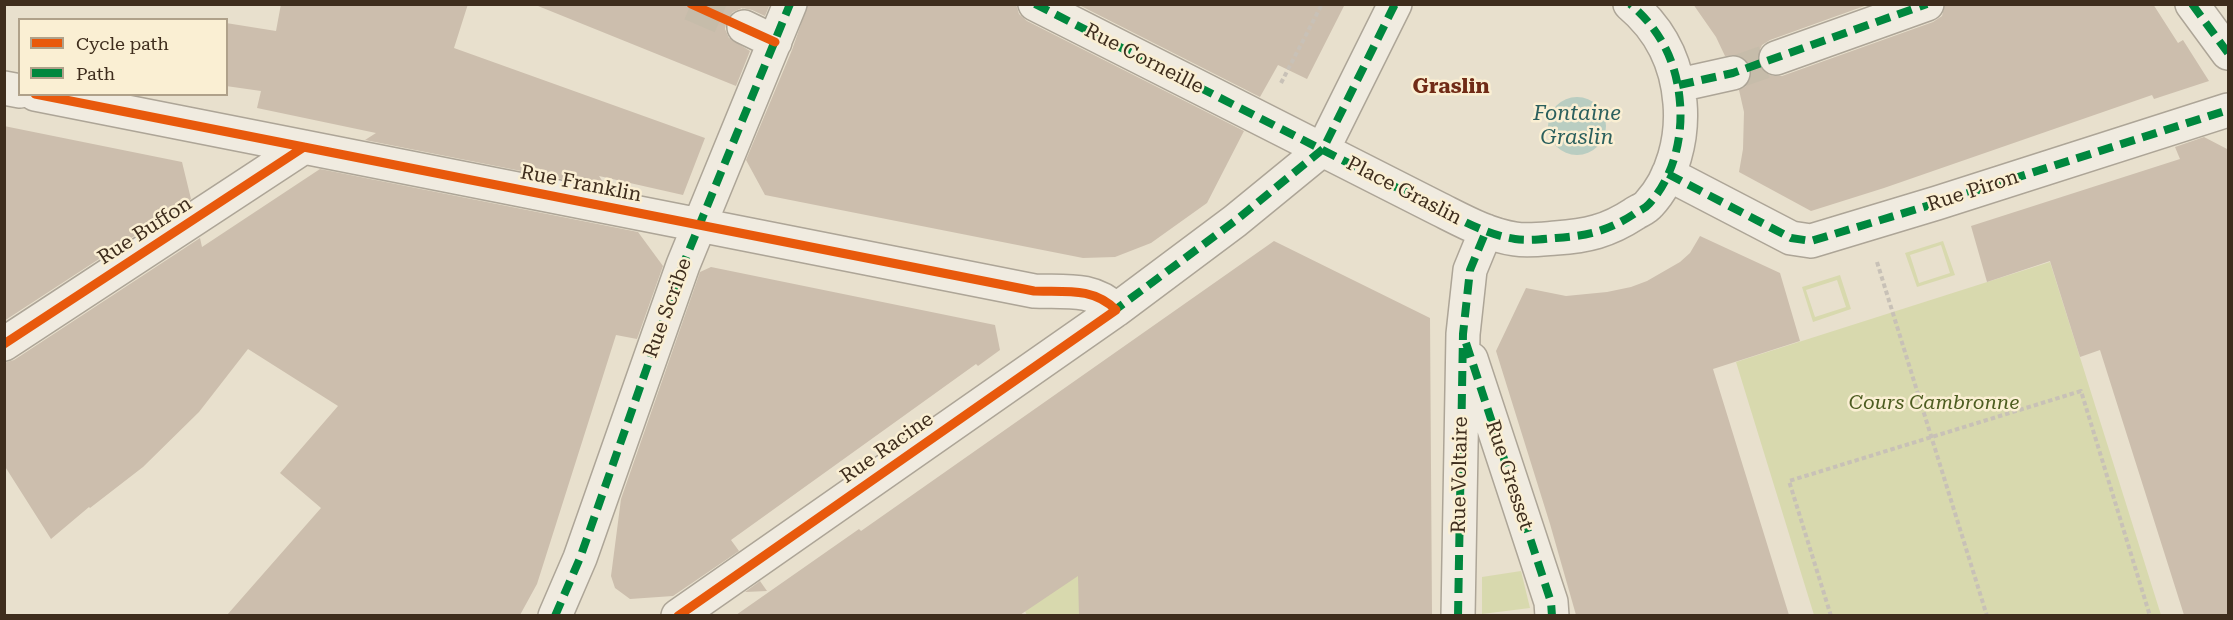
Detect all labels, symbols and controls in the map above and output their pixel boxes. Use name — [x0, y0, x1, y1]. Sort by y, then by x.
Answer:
legend — [18, 18, 228, 96]
street label: Rue Corneille — [1080, 19, 1208, 99]
text: Cycle path — [76, 33, 169, 54]
text: Path — [76, 63, 115, 84]
district label: Graslin — [1413, 74, 1489, 100]
water label: Fontaine Graslin — [1533, 101, 1621, 151]
street label: Place Graslin — [1342, 152, 1466, 230]
street label: Rue Franklin — [518, 160, 644, 208]
street label: Rue Piron — [1924, 165, 2022, 217]
street label: Rue Buffon — [93, 192, 197, 270]
street label: Rue Scribe — [639, 255, 697, 361]
park label: Cours Cambronne — [1849, 391, 2019, 415]
street label: Rue Racine — [836, 407, 938, 489]
street label: Rue Voltaire — [1447, 416, 1473, 534]
street label: Rue Gresset — [1480, 417, 1538, 533]

